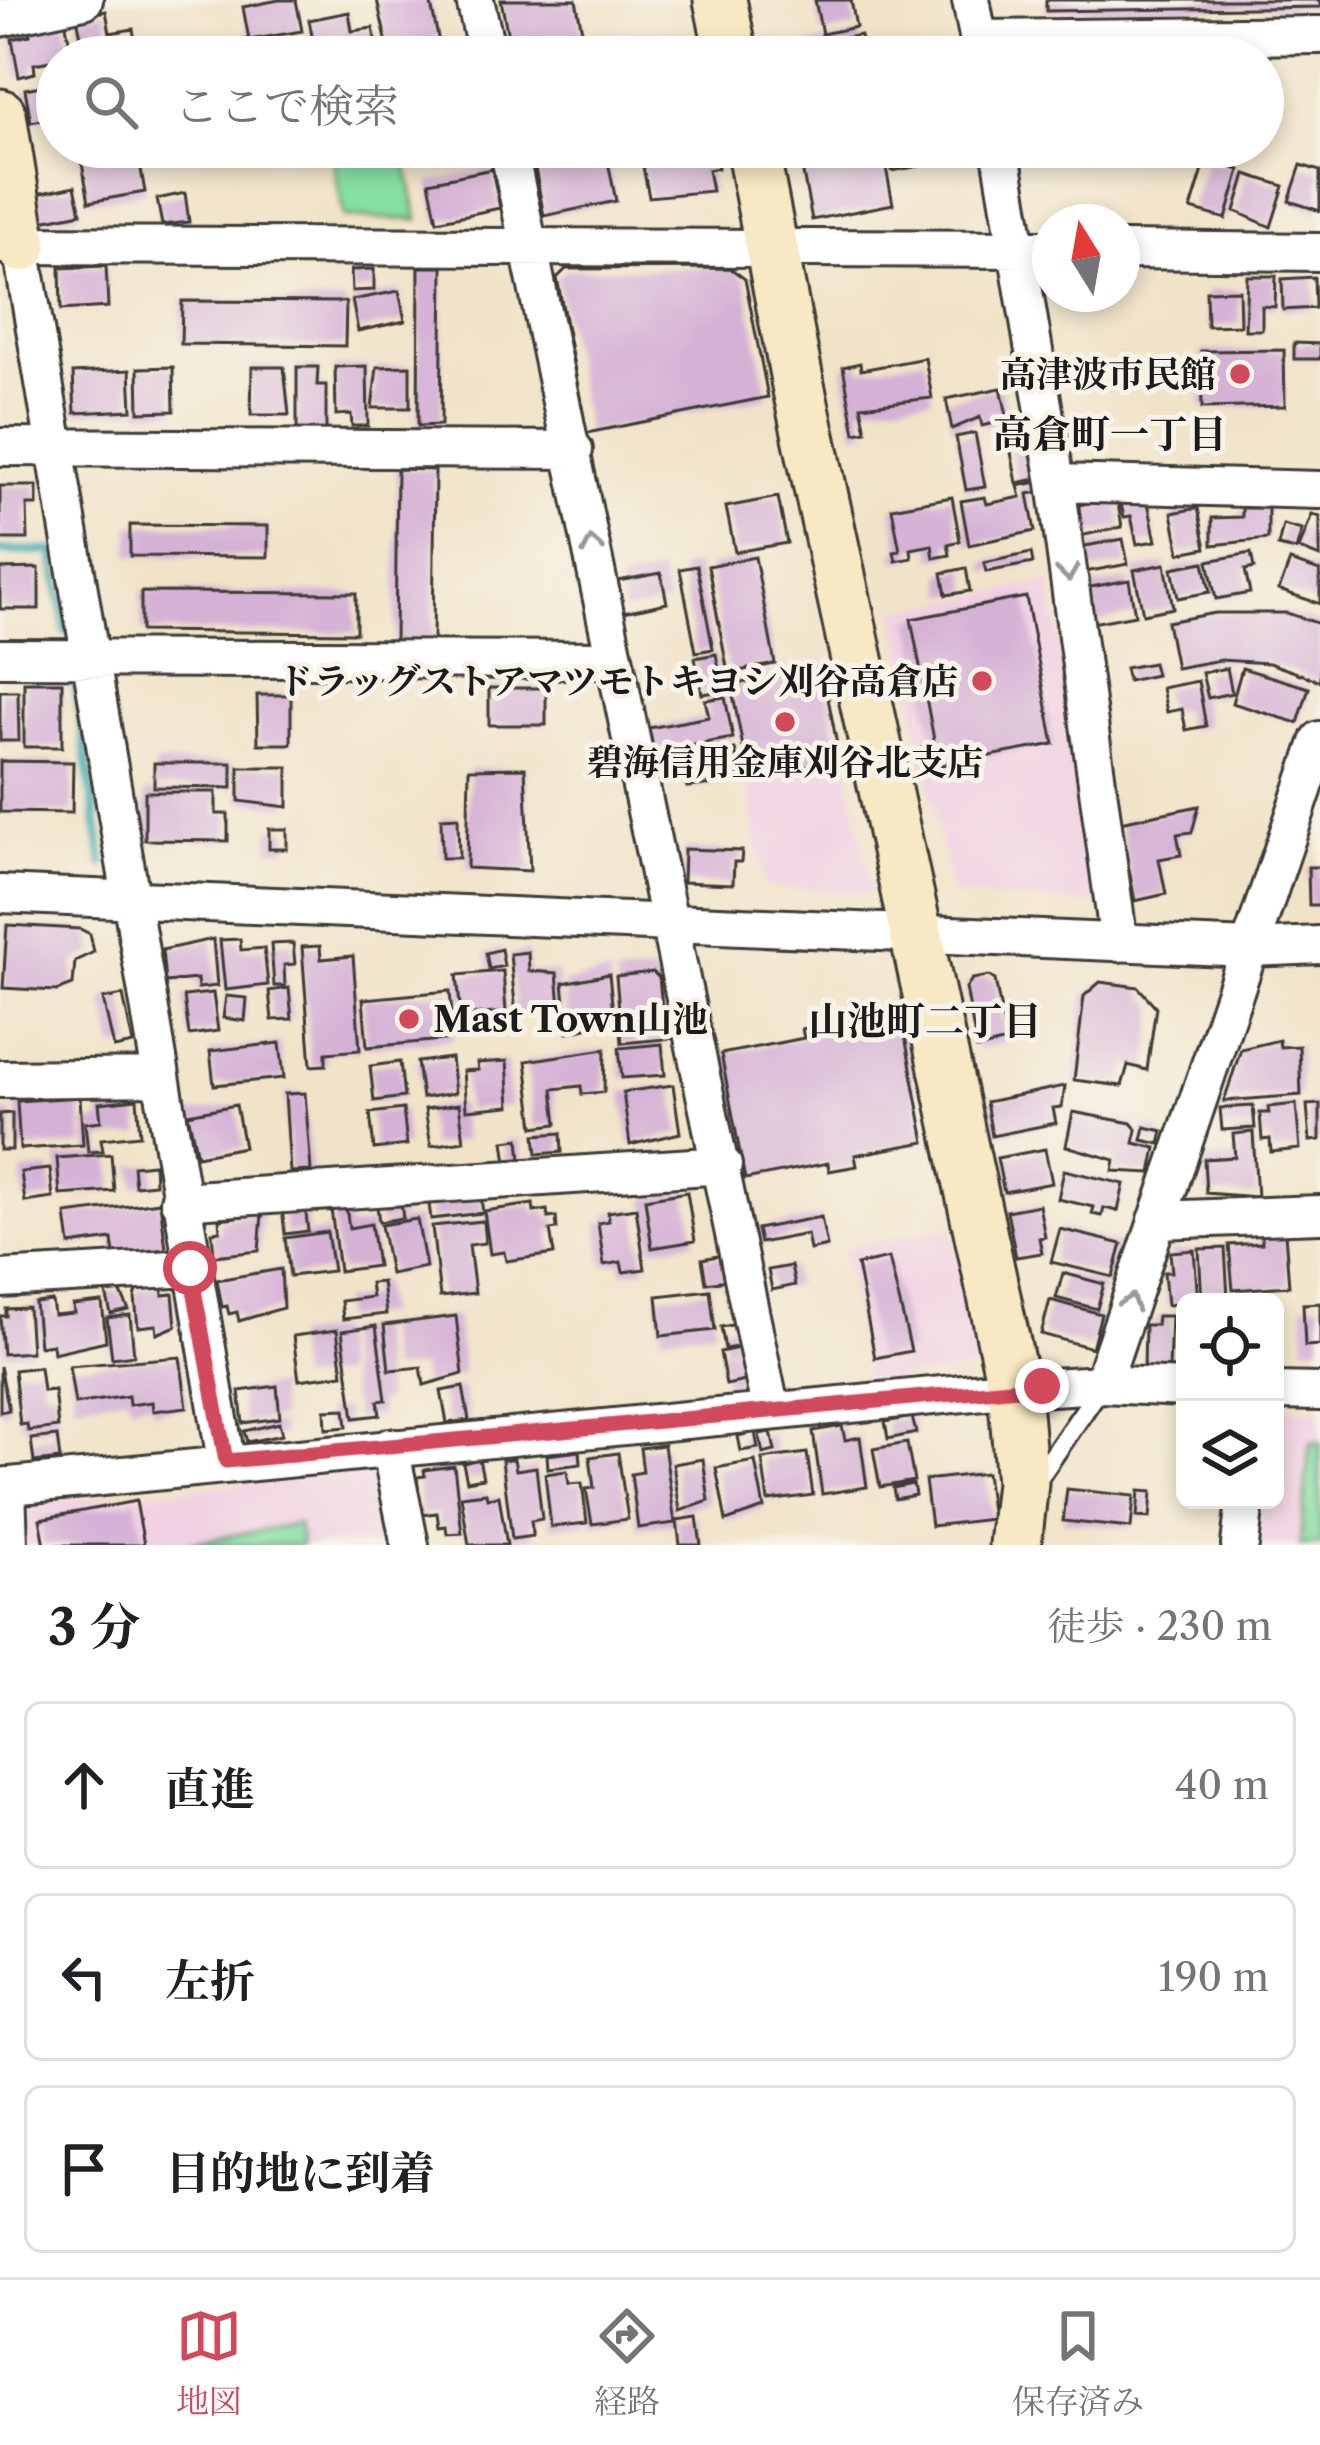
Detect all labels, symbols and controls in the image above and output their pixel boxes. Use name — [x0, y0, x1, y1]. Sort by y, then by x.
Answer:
search box — [36, 36, 1284, 168]
icon: search — [78, 69, 144, 135]
text: ここで検索 — [174, 78, 399, 134]
north arrow — [1032, 204, 1140, 312]
place label: 高津波市民館 — [1000, 352, 1216, 396]
marker: 高津波市民館 — [1227, 361, 1253, 387]
district label: 高倉町一丁目 — [993, 410, 1227, 458]
one-way arrow — [580, 535, 606, 555]
one-way arrow — [1054, 563, 1080, 582]
place label: ドラッグストアマツモトキヨシ刈谷高倉店 — [277, 659, 958, 703]
marker: ドラッグストアマツモトキヨシ刈谷高倉店 — [969, 668, 995, 694]
marker: 碧海信用金庫刈谷北支店 — [772, 709, 798, 735]
place label: 碧海信用金庫刈谷北支店 — [587, 740, 983, 784]
place label: Mast Town山池 — [433, 997, 708, 1041]
district label: 山池町二丁目 — [808, 997, 1042, 1045]
marker: Mast Town山池 — [396, 1006, 422, 1032]
route start — [163, 1241, 217, 1295]
one-way arrow — [1115, 1292, 1140, 1313]
map controls — [1176, 1293, 1284, 1509]
button: locate — [1176, 1293, 1284, 1401]
route end — [1015, 1359, 1069, 1413]
button: layers — [1176, 1401, 1284, 1509]
text: 3 分 — [48, 1596, 141, 1658]
text: 徒歩 · 230 m — [1047, 1602, 1272, 1650]
icon: ahead — [51, 1752, 117, 1818]
text: 直進 — [165, 1761, 255, 1817]
text: 40 m — [1175, 1761, 1269, 1809]
icon: left — [51, 1944, 117, 2010]
text: 左折 — [165, 1953, 255, 2009]
text: 190 m — [1158, 1953, 1269, 2001]
icon: arrive — [51, 2136, 117, 2202]
text: 目的地に到着 — [165, 2145, 435, 2201]
tab: 地図 — [176, 2303, 242, 2422]
tab: 経路 — [594, 2303, 660, 2422]
tab: 保存済み — [1012, 2303, 1144, 2422]

